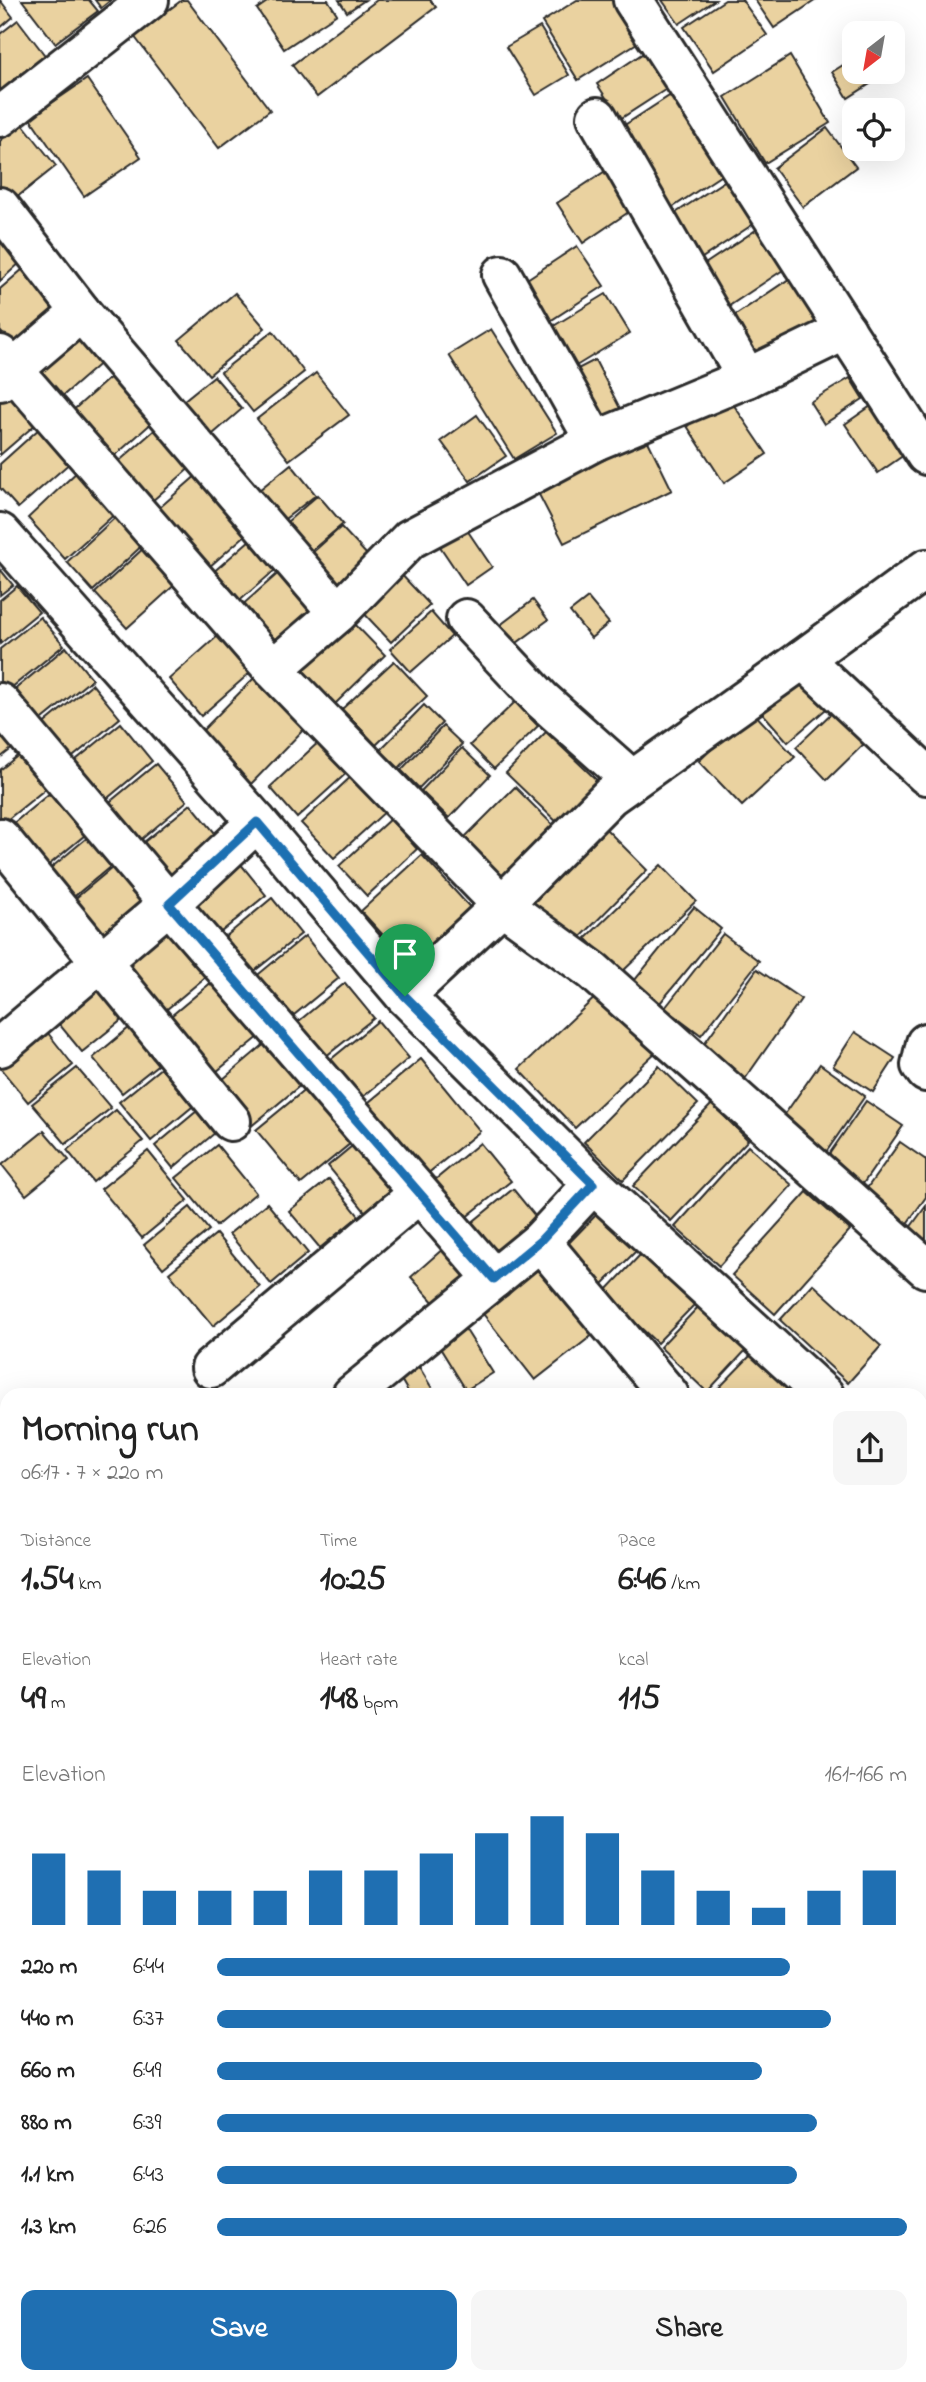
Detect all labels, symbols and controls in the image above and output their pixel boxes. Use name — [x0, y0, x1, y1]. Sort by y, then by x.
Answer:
north arrow — [842, 21, 905, 84]
map controls — [842, 21, 905, 161]
button: locate — [842, 98, 905, 161]
pin — [375, 924, 435, 996]
icon: arrive — [386, 935, 424, 973]
text: Morning run — [21, 1403, 199, 1459]
button: share — [833, 1411, 907, 1485]
text: 06:17 · 7 × 220 m — [21, 1457, 163, 1490]
text: Distance — [21, 1528, 91, 1555]
text: Time — [320, 1528, 357, 1555]
text: Pace — [618, 1528, 655, 1555]
text: 1.54 — [21, 1555, 74, 1606]
text: 10:25 — [320, 1555, 386, 1606]
text: 6:46 — [618, 1555, 667, 1606]
text: km — [74, 1571, 102, 1598]
text: /km — [667, 1571, 700, 1598]
text: Elevation — [21, 1647, 91, 1674]
text: Heart rate — [320, 1647, 398, 1674]
text: kcal — [618, 1647, 649, 1674]
text: 49 — [21, 1674, 46, 1725]
text: 148 — [320, 1674, 358, 1725]
text: 115 — [618, 1674, 661, 1725]
text: m — [46, 1690, 65, 1717]
text: bpm — [358, 1690, 398, 1717]
text: Elevation — [21, 1759, 106, 1792]
text: 161–166 m — [824, 1759, 907, 1792]
text: 220 m — [21, 1951, 77, 1984]
text: 6:44 — [133, 1951, 164, 1984]
text: 440 m — [21, 2003, 74, 2036]
text: 6:37 — [133, 2003, 164, 2036]
text: 660 m — [21, 2055, 75, 2088]
text: 6:49 — [133, 2055, 161, 2088]
text: 880 m — [21, 2107, 72, 2140]
text: 6:39 — [133, 2107, 162, 2140]
text: 1.1 km — [21, 2159, 74, 2192]
text: 6:43 — [133, 2159, 164, 2192]
text: 1.3 km — [21, 2211, 76, 2244]
text: 6:26 — [133, 2211, 167, 2244]
button: Save — [21, 2290, 457, 2370]
button: Share — [471, 2290, 907, 2370]

